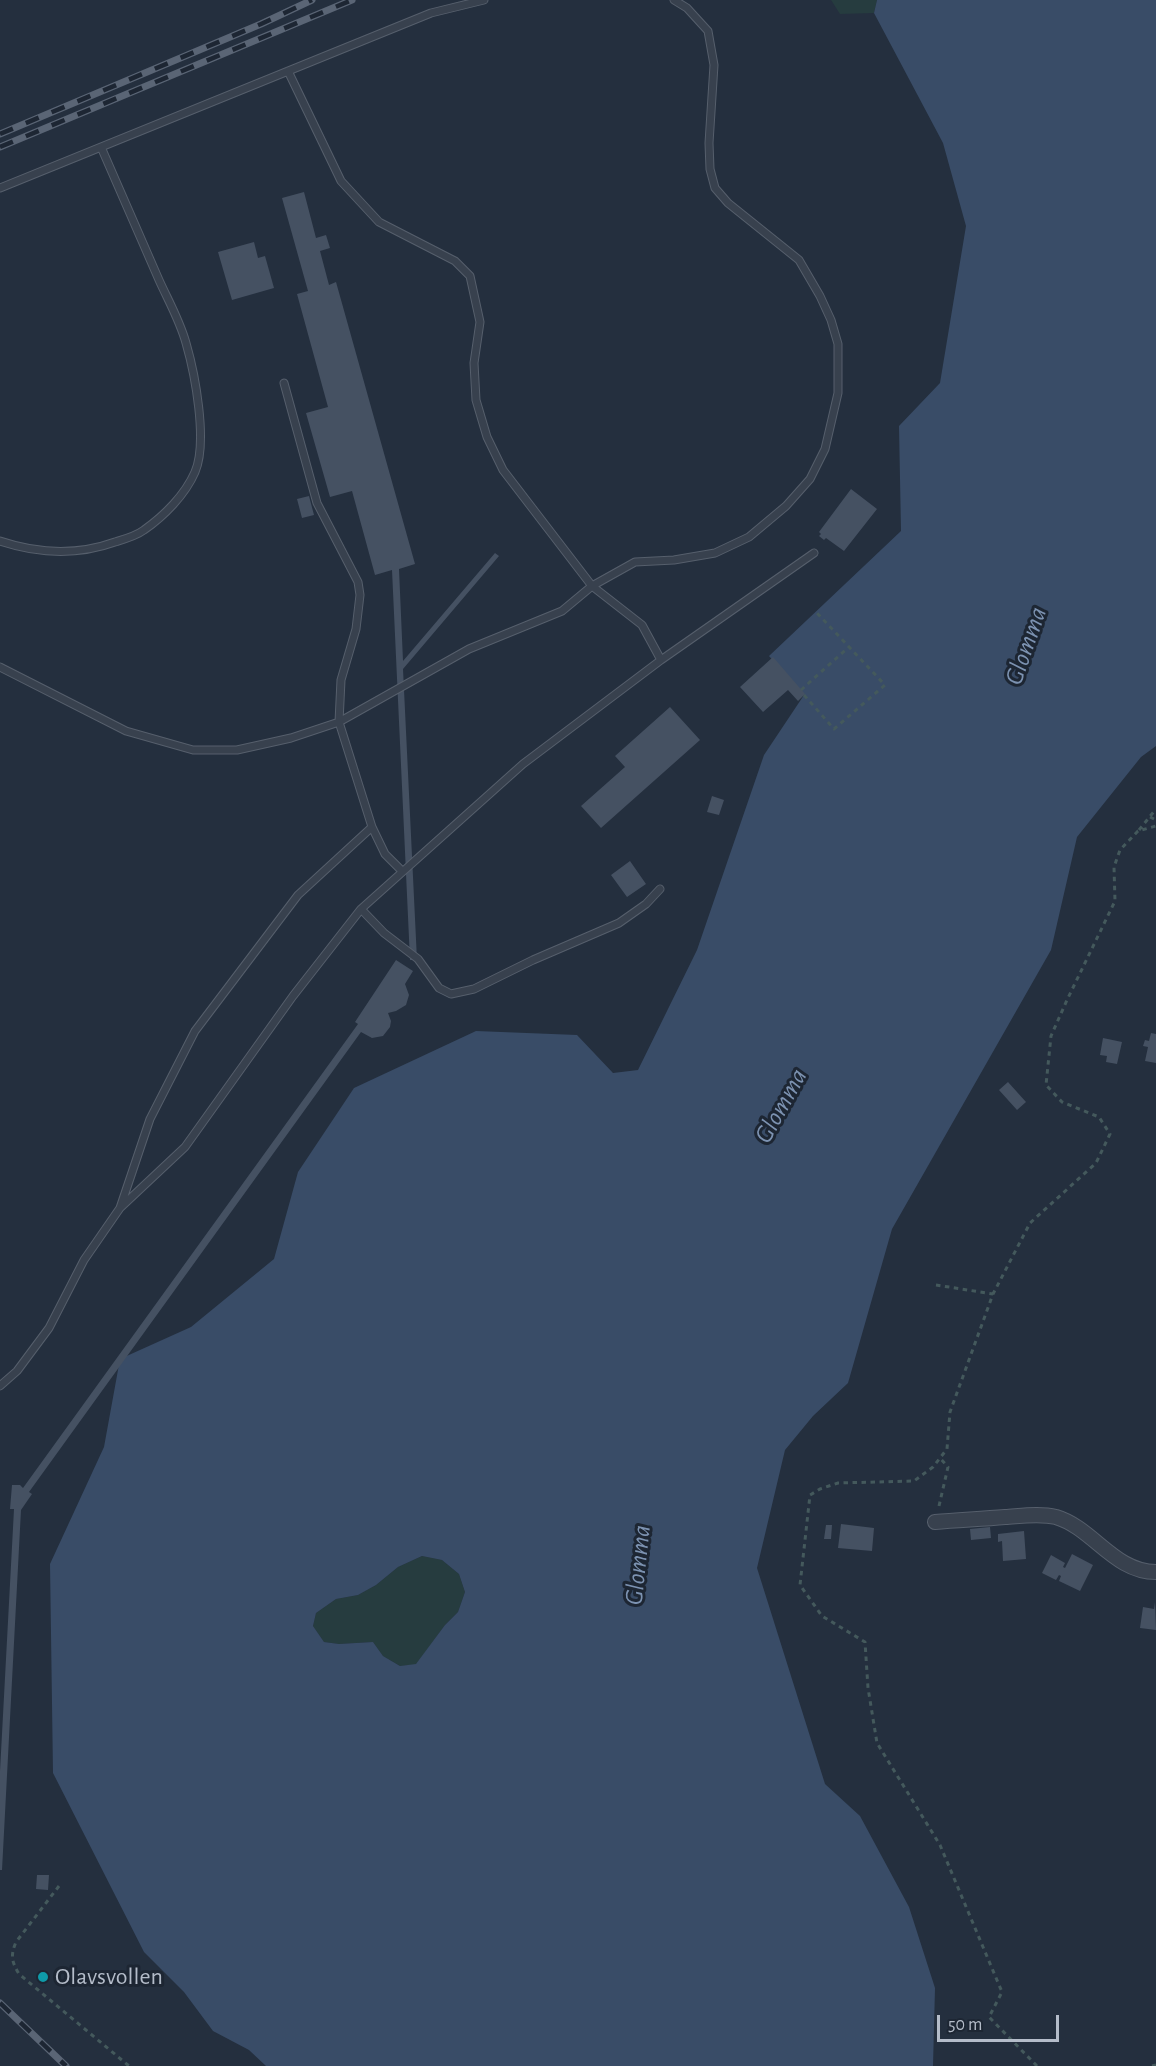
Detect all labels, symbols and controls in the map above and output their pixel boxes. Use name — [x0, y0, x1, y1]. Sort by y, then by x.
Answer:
water label: Glomma — [998, 603, 1054, 689]
water label: Glomma — [748, 1063, 814, 1149]
water label: Glomma — [618, 1523, 658, 1607]
place label: Olavsvollen — [55, 1963, 163, 1991]
marker: Olavsvollen — [36, 1970, 50, 1984]
scale bar — [940, 2003, 1062, 2041]
text: 50 m — [948, 2016, 982, 2034]

